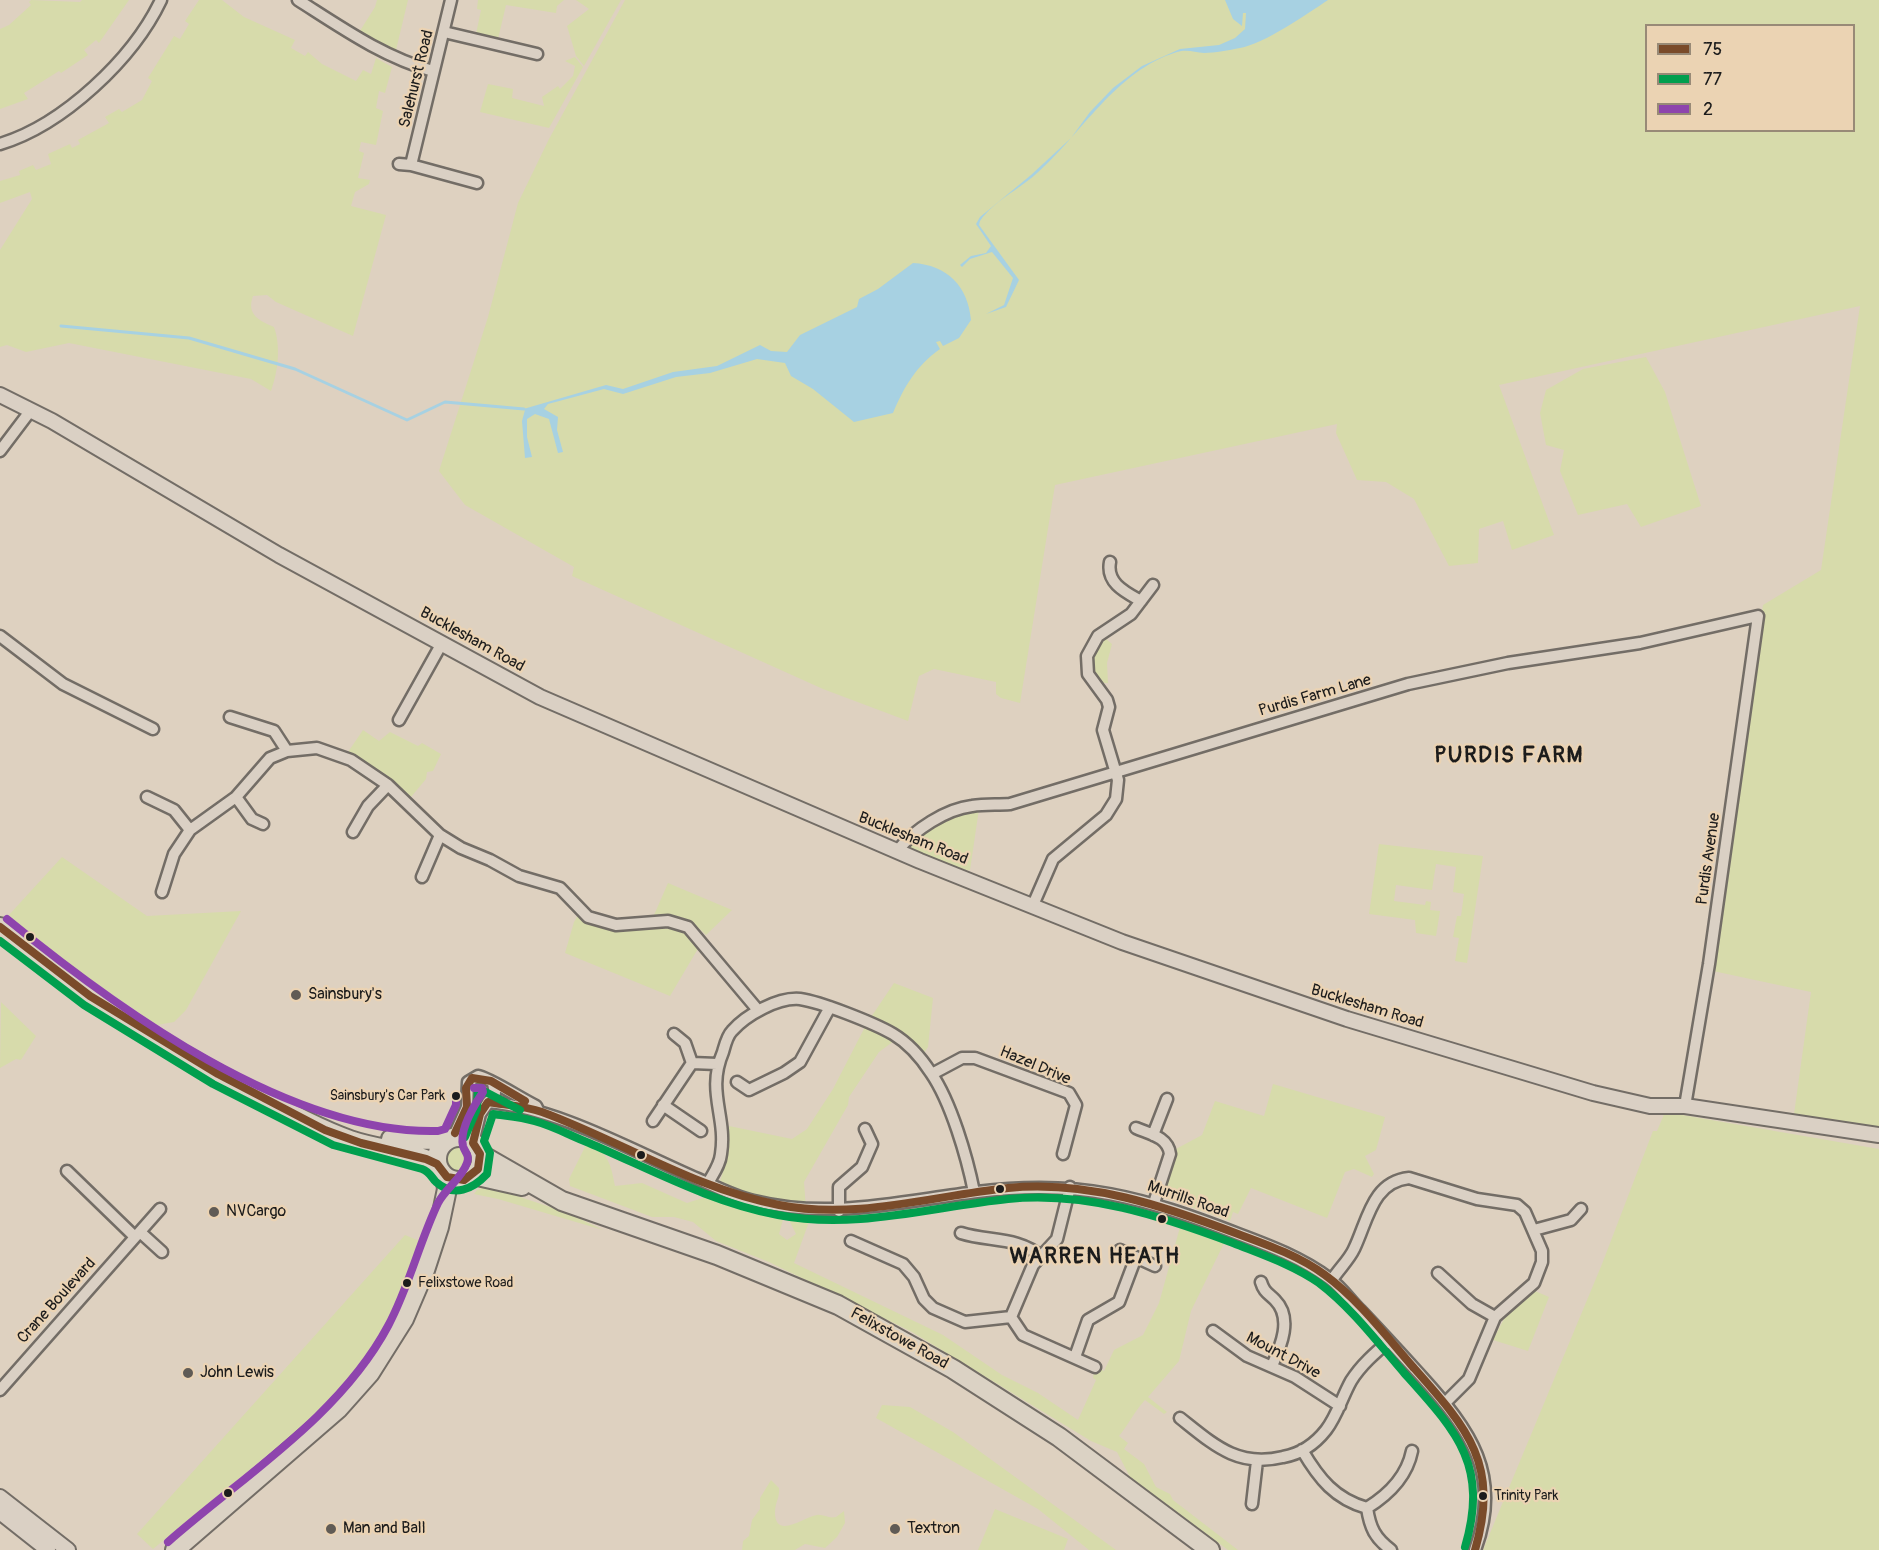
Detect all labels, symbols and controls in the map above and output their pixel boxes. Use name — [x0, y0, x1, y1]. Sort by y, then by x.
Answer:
legend — [1645, 24, 1855, 132]
street label: Salehurst Road — [396, 28, 438, 130]
text: 75 — [1703, 38, 1722, 61]
text: 77 — [1703, 68, 1722, 91]
text: 2 — [1703, 98, 1713, 121]
street label: Bucklesham Road — [416, 603, 528, 677]
street label: Purdis Farm Lane — [1257, 671, 1373, 721]
district label: PURDIS FARM — [1434, 743, 1584, 769]
street label: Bucklesham Road — [855, 808, 971, 870]
street label: Purdis Avenue — [1693, 812, 1725, 906]
unlabelled marker — [24, 931, 36, 943]
street label: Bucklesham Road — [1308, 981, 1426, 1033]
place label: Sainsbury's — [308, 985, 382, 1005]
marker: Sainsbury's — [289, 988, 303, 1002]
street label: Hazel Drive — [997, 1042, 1073, 1090]
place label: Sainsbury's Car Park — [330, 1088, 445, 1104]
marker: Sainsbury's Car Park — [450, 1090, 462, 1102]
unlabelled marker — [635, 1149, 647, 1161]
street label: Murrills Road — [1145, 1177, 1231, 1223]
unlabelled marker — [994, 1183, 1006, 1195]
place label: NVCargo — [226, 1202, 286, 1222]
marker: NVCargo — [207, 1205, 221, 1219]
unlabelled marker — [1156, 1213, 1168, 1225]
district label: WARREN HEATH — [1010, 1244, 1180, 1270]
street label: Crane Boulevard — [14, 1254, 100, 1348]
place label: Felixstowe Road — [418, 1275, 513, 1291]
marker: Felixstowe Road — [401, 1277, 413, 1289]
street label: Felixstowe Road — [847, 1304, 951, 1374]
street label: Mount Drive — [1243, 1328, 1323, 1384]
place label: John Lewis — [200, 1363, 274, 1383]
marker: John Lewis — [181, 1366, 195, 1380]
unlabelled marker — [222, 1487, 234, 1499]
place label: Trinity Park — [1494, 1488, 1558, 1504]
marker: Trinity Park — [1477, 1490, 1489, 1502]
place label: Man and Ball — [343, 1519, 425, 1539]
place label: Textron — [907, 1519, 960, 1539]
marker: Man and Ball — [324, 1522, 338, 1536]
marker: Textron — [888, 1522, 902, 1536]

